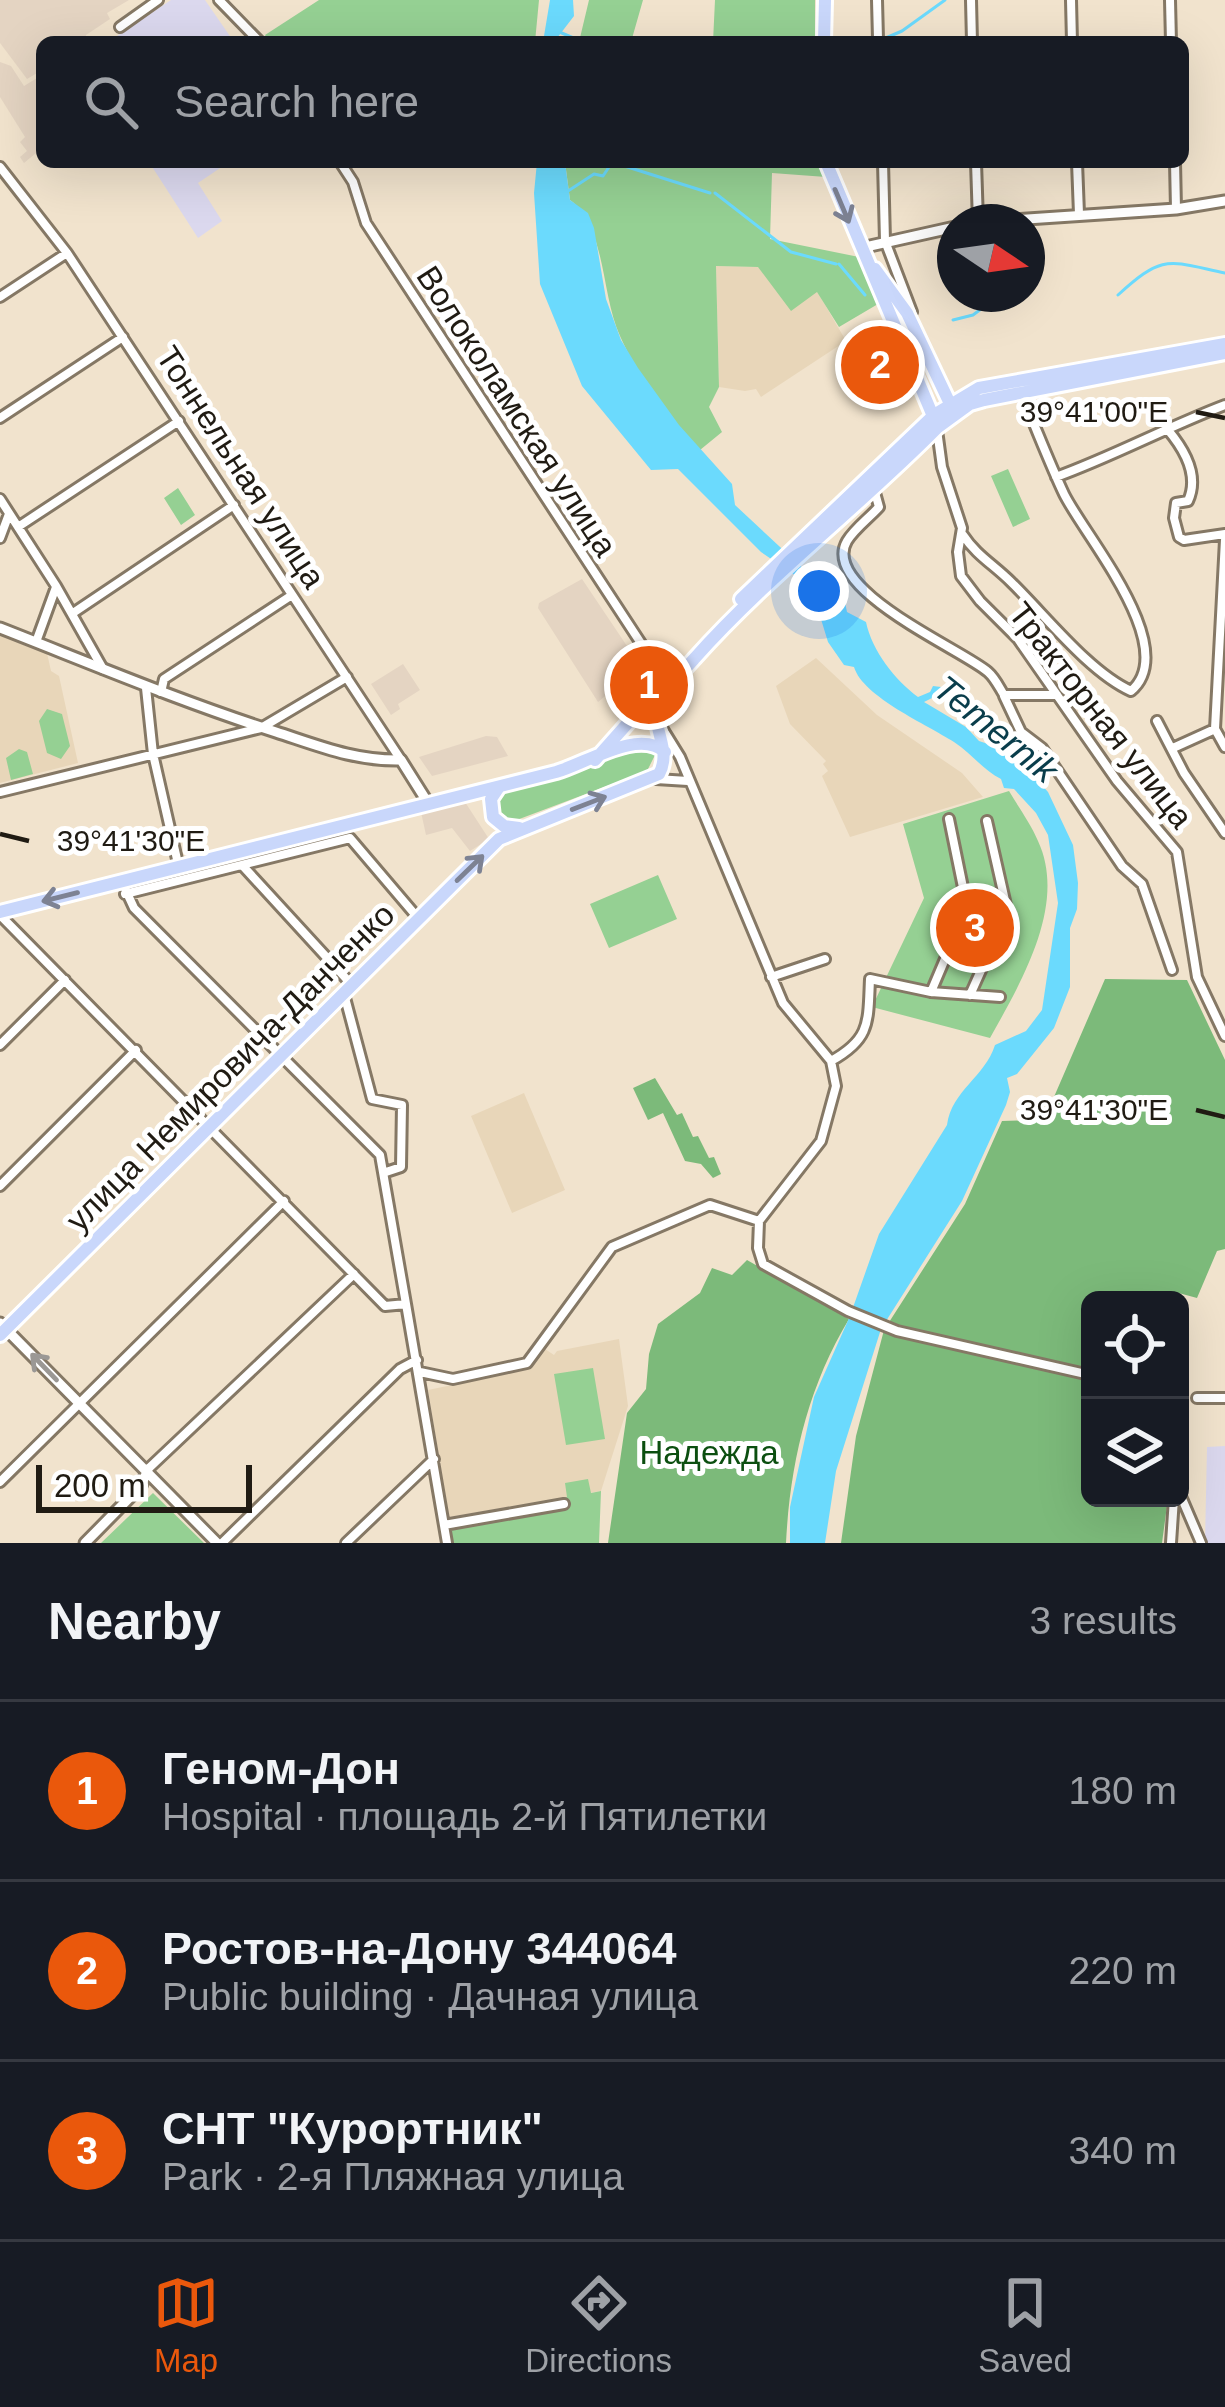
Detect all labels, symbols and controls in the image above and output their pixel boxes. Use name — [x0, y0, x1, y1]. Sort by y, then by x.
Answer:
search box — [36, 36, 1189, 168]
icon: search — [78, 69, 144, 135]
text: Search here — [174, 76, 419, 127]
one-way arrow — [833, 187, 855, 223]
north arrow — [937, 204, 1045, 312]
street label: Волоколамская улица — [409, 259, 625, 563]
pin: 2 — [841, 320, 919, 410]
street label: Тоннельная улица — [149, 339, 333, 595]
text: 39°41'00"E — [1020, 395, 1168, 428]
your location — [789, 561, 849, 621]
street label: Тракторная улица — [1002, 595, 1201, 835]
pin: 1 — [610, 640, 688, 730]
water label: Temernik — [926, 667, 1067, 792]
one-way arrow — [569, 791, 606, 813]
text: 39°41'30"E — [57, 824, 205, 857]
one-way arrow — [455, 854, 485, 882]
pin: 3 — [936, 883, 1014, 973]
one-way arrow — [42, 887, 80, 909]
street label: улица Немировича-Данченко — [58, 895, 402, 1239]
text: 39°41'30"E — [1020, 1093, 1168, 1126]
map controls — [1081, 1291, 1189, 1507]
button: locate — [1081, 1291, 1189, 1399]
one-way arrow — [30, 1353, 58, 1382]
button: layers — [1081, 1399, 1189, 1507]
park label: Надежда — [639, 1434, 779, 1471]
scale bar — [36, 1459, 252, 1512]
text: 200 m — [54, 1467, 146, 1504]
text: Nearby — [48, 1593, 221, 1650]
text: 3 results — [1030, 1599, 1177, 1642]
text: Геном-Дон — [162, 1743, 400, 1794]
text: 1 — [76, 1769, 98, 1812]
text: 180 m — [1069, 1769, 1177, 1812]
text: Hospital · площадь 2-й Пятилетки — [162, 1795, 767, 1838]
text: Ростов-на-Дону 344064 — [162, 1923, 677, 1974]
text: 2 — [76, 1949, 98, 1992]
text: 220 m — [1069, 1949, 1177, 1992]
text: Public building · Дачная улица — [162, 1975, 698, 2018]
text: СНТ "Курортник" — [162, 2103, 543, 2154]
text: 3 — [76, 2129, 98, 2172]
text: 340 m — [1069, 2129, 1177, 2172]
text: Park · 2-я Пляжная улица — [162, 2155, 624, 2198]
tab: Map — [153, 2270, 219, 2380]
tab: Directions — [525, 2270, 672, 2380]
tab: Saved — [978, 2270, 1072, 2380]

